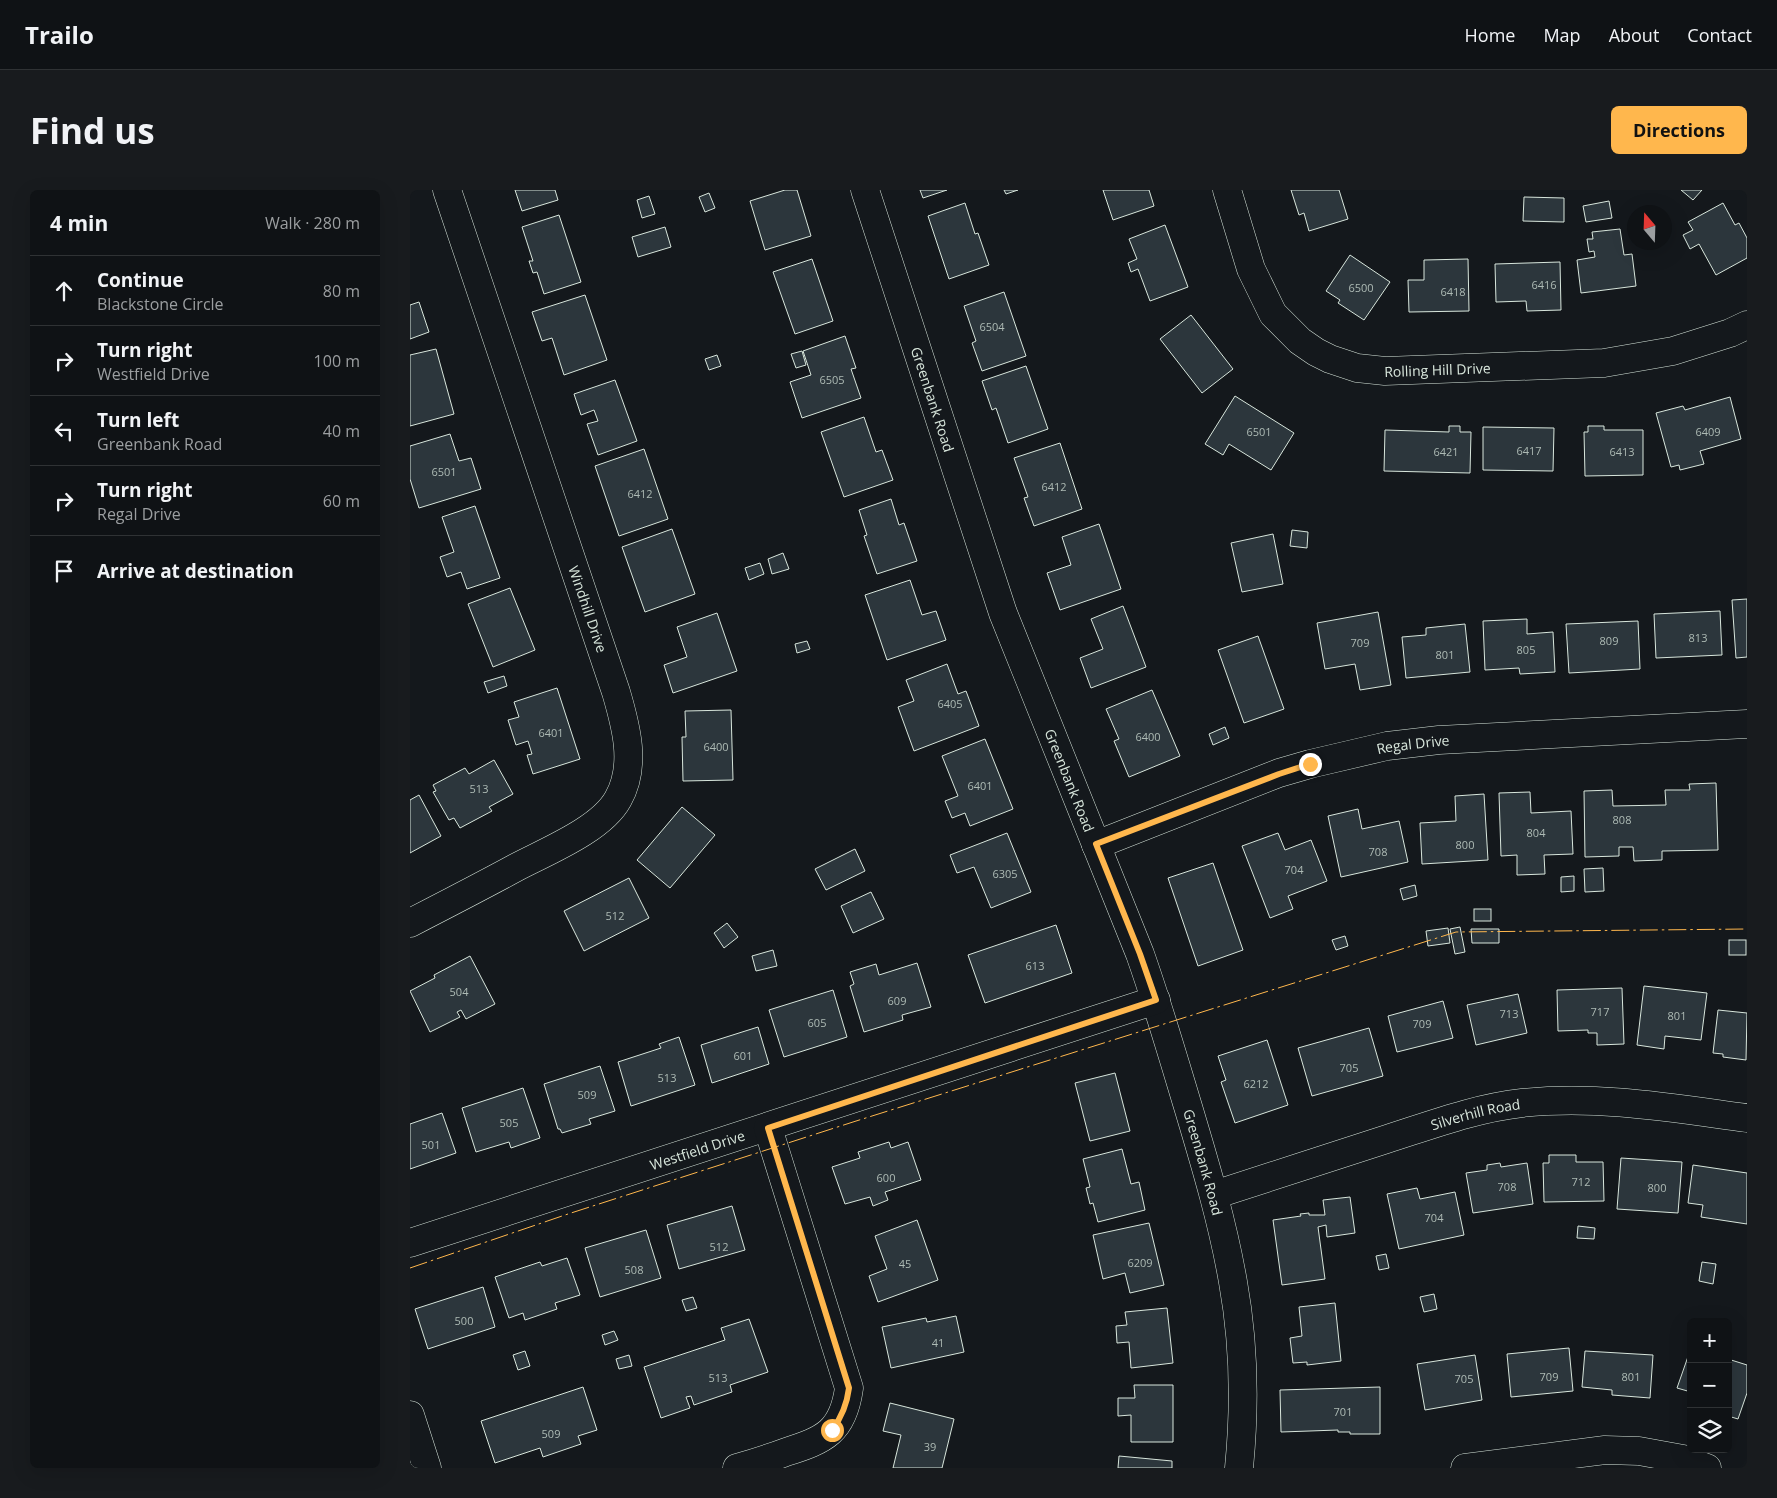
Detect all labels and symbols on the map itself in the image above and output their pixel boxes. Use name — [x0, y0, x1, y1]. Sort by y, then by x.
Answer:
north arrow — [1627, 205, 1672, 250]
house number: 6416 — [1531, 277, 1557, 292]
house number: 6500 — [1348, 280, 1374, 295]
house number: 6418 — [1440, 284, 1466, 299]
house number: 6504 — [979, 319, 1005, 334]
street label: Greenbank Road — [907, 344, 959, 454]
street label: Rolling Hill Drive — [1384, 358, 1491, 381]
house number: 6505 — [819, 372, 845, 387]
house number: 6501 — [1246, 424, 1272, 439]
house number: 6409 — [1695, 424, 1721, 439]
house number: 6417 — [1516, 443, 1542, 458]
house number: 6421 — [1433, 444, 1459, 459]
house number: 6413 — [1609, 444, 1635, 459]
house number: 6501 — [431, 464, 457, 479]
house number: 6412 — [1041, 479, 1067, 494]
house number: 6412 — [627, 486, 653, 501]
street label: Windhill Drive — [564, 563, 612, 655]
house number: 813 — [1689, 630, 1707, 645]
house number: 809 — [1600, 633, 1618, 648]
house number: 709 — [1351, 635, 1369, 650]
house number: 805 — [1517, 642, 1535, 657]
house number: 801 — [1436, 647, 1454, 662]
house number: 6405 — [937, 696, 963, 711]
house number: 6401 — [538, 725, 564, 740]
street label: Greenbank Road — [1041, 726, 1099, 834]
house number: 6400 — [1135, 729, 1161, 744]
street label: Regal Drive — [1374, 730, 1450, 758]
house number: 6400 — [703, 739, 729, 754]
route end — [1299, 753, 1322, 776]
house number: 6401 — [967, 778, 993, 793]
house number: 513 — [470, 781, 488, 796]
house number: 808 — [1613, 812, 1631, 827]
house number: 804 — [1527, 825, 1546, 840]
house number: 800 — [1456, 837, 1474, 852]
house number: 708 — [1369, 844, 1387, 859]
house number: 704 — [1285, 862, 1304, 877]
house number: 6305 — [992, 866, 1018, 881]
house number: 512 — [606, 908, 624, 923]
house number: 613 — [1026, 958, 1044, 973]
house number: 504 — [450, 984, 469, 999]
house number: 609 — [888, 993, 906, 1008]
house number: 717 — [1591, 1004, 1609, 1019]
house number: 713 — [1500, 1006, 1518, 1021]
house number: 801 — [1668, 1008, 1686, 1023]
house number: 605 — [808, 1015, 826, 1030]
house number: 709 — [1413, 1016, 1431, 1031]
house number: 601 — [734, 1048, 752, 1063]
house number: 705 — [1340, 1060, 1358, 1075]
house number: 513 — [658, 1070, 676, 1085]
house number: 6212 — [1243, 1076, 1269, 1091]
house number: 509 — [578, 1087, 596, 1102]
street label: Silverhill Road — [1428, 1094, 1521, 1134]
street label: Greenbank Road — [1180, 1107, 1228, 1217]
house number: 505 — [500, 1115, 518, 1130]
street label: Westfield Drive — [647, 1125, 747, 1174]
house number: 501 — [422, 1137, 440, 1152]
house number: 600 — [877, 1170, 895, 1185]
house number: 712 — [1572, 1174, 1590, 1189]
house number: 708 — [1498, 1179, 1516, 1194]
house number: 800 — [1648, 1180, 1666, 1195]
house number: 704 — [1425, 1210, 1444, 1225]
house number: 512 — [710, 1239, 728, 1254]
house number: 6209 — [1127, 1255, 1153, 1270]
house number: 45 — [899, 1256, 911, 1271]
house number: 508 — [625, 1262, 643, 1277]
house number: 500 — [455, 1313, 473, 1328]
house number: 41 — [932, 1335, 944, 1350]
house number: 709 — [1540, 1369, 1558, 1384]
house number: 801 — [1622, 1369, 1640, 1384]
house number: 513 — [709, 1370, 727, 1385]
house number: 705 — [1455, 1371, 1473, 1386]
house number: 701 — [1334, 1404, 1352, 1419]
route start — [821, 1419, 844, 1442]
house number: 509 — [542, 1426, 560, 1441]
house number: 39 — [924, 1439, 936, 1454]

